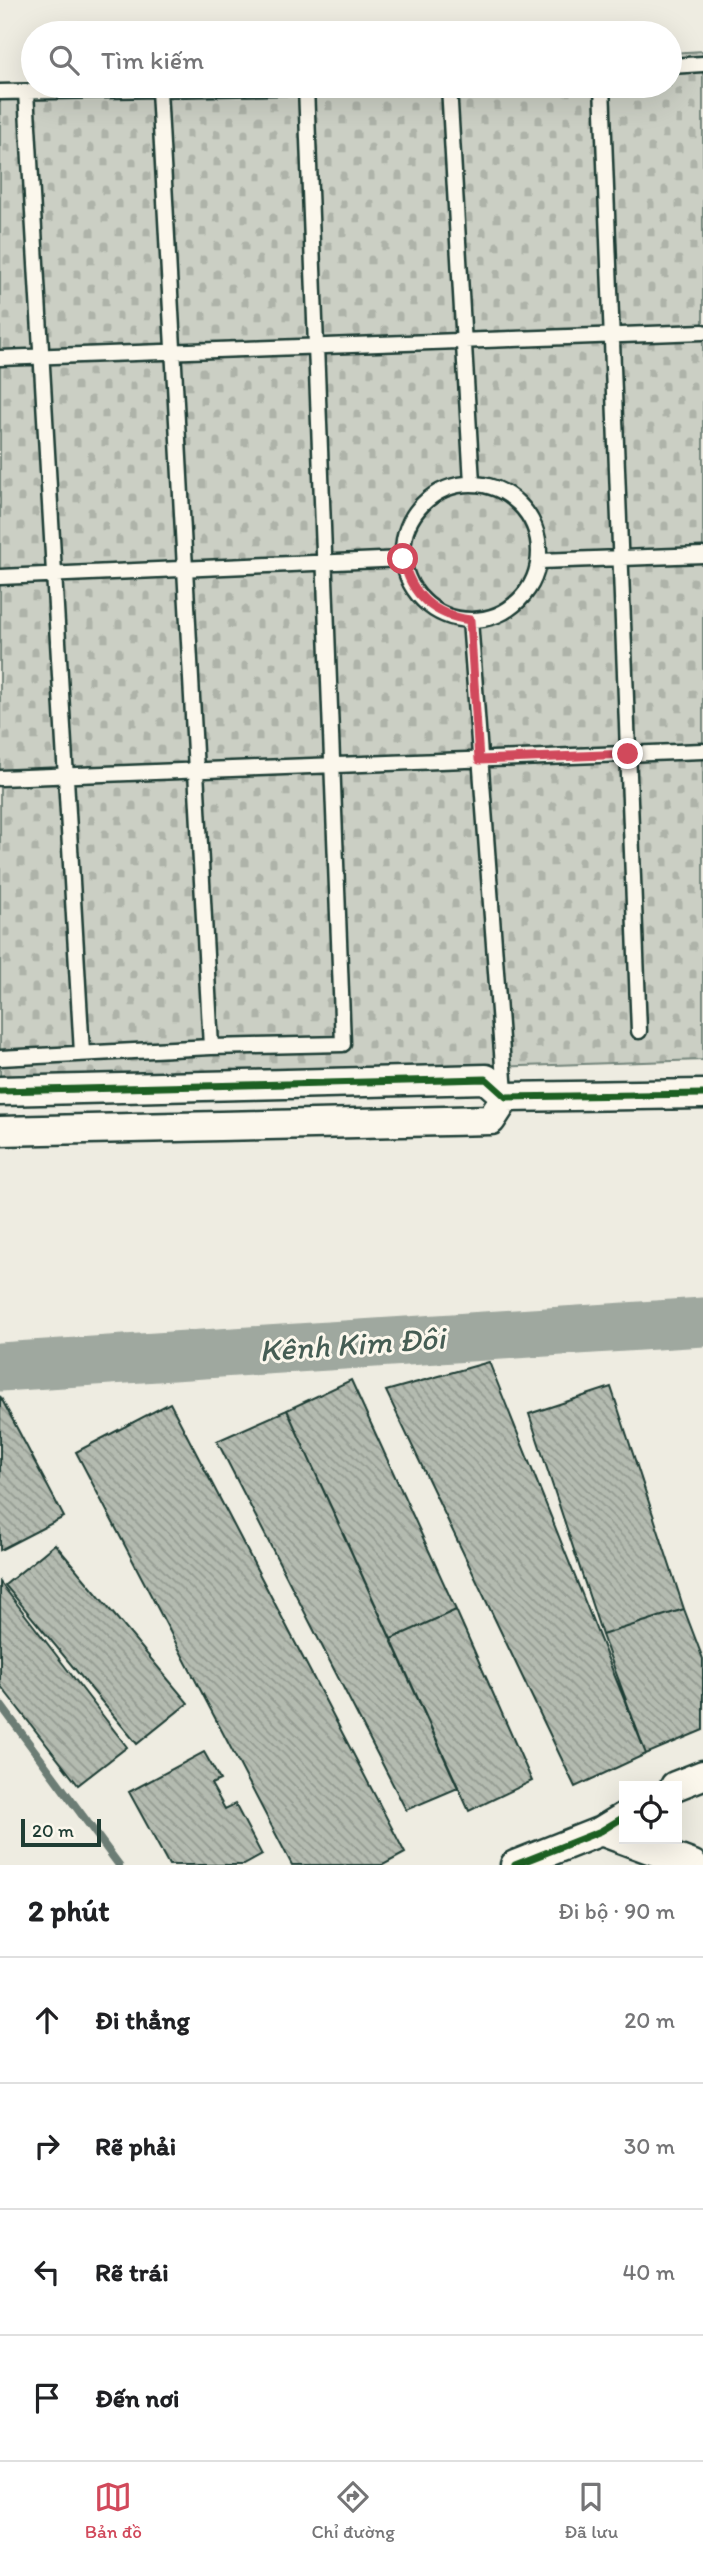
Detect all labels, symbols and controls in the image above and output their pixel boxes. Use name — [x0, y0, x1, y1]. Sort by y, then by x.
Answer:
search box — [21, 21, 682, 98]
icon: search — [45, 41, 83, 79]
text: Tìm kiếm — [101, 44, 204, 76]
route start — [387, 543, 418, 574]
route end — [612, 738, 643, 769]
water label: Kênh Kim Đôi — [258, 1318, 449, 1369]
map controls — [619, 1781, 682, 1844]
button: locate — [619, 1781, 682, 1844]
scale bar — [21, 1816, 102, 1848]
text: 20 m — [32, 1819, 74, 1842]
text: 2 phút — [28, 1892, 110, 1929]
text: Đi bộ · 90 m — [558, 1897, 675, 1925]
icon: ahead — [28, 2001, 66, 2039]
text: Đi thẳng — [95, 2004, 190, 2036]
text: 20 m — [624, 2006, 675, 2034]
icon: right — [28, 2127, 66, 2165]
text: Rẽ phải — [95, 2130, 176, 2162]
text: 30 m — [624, 2132, 675, 2160]
icon: left — [28, 2253, 66, 2291]
text: Rẽ trái — [95, 2256, 169, 2288]
text: 40 m — [622, 2258, 675, 2286]
icon: arrive — [28, 2379, 66, 2417]
text: Đến nơi — [95, 2382, 180, 2414]
tab: Bản đồ — [85, 2478, 142, 2543]
tab: Chỉ đường — [311, 2478, 395, 2543]
tab: Đã lưu — [564, 2478, 618, 2543]

